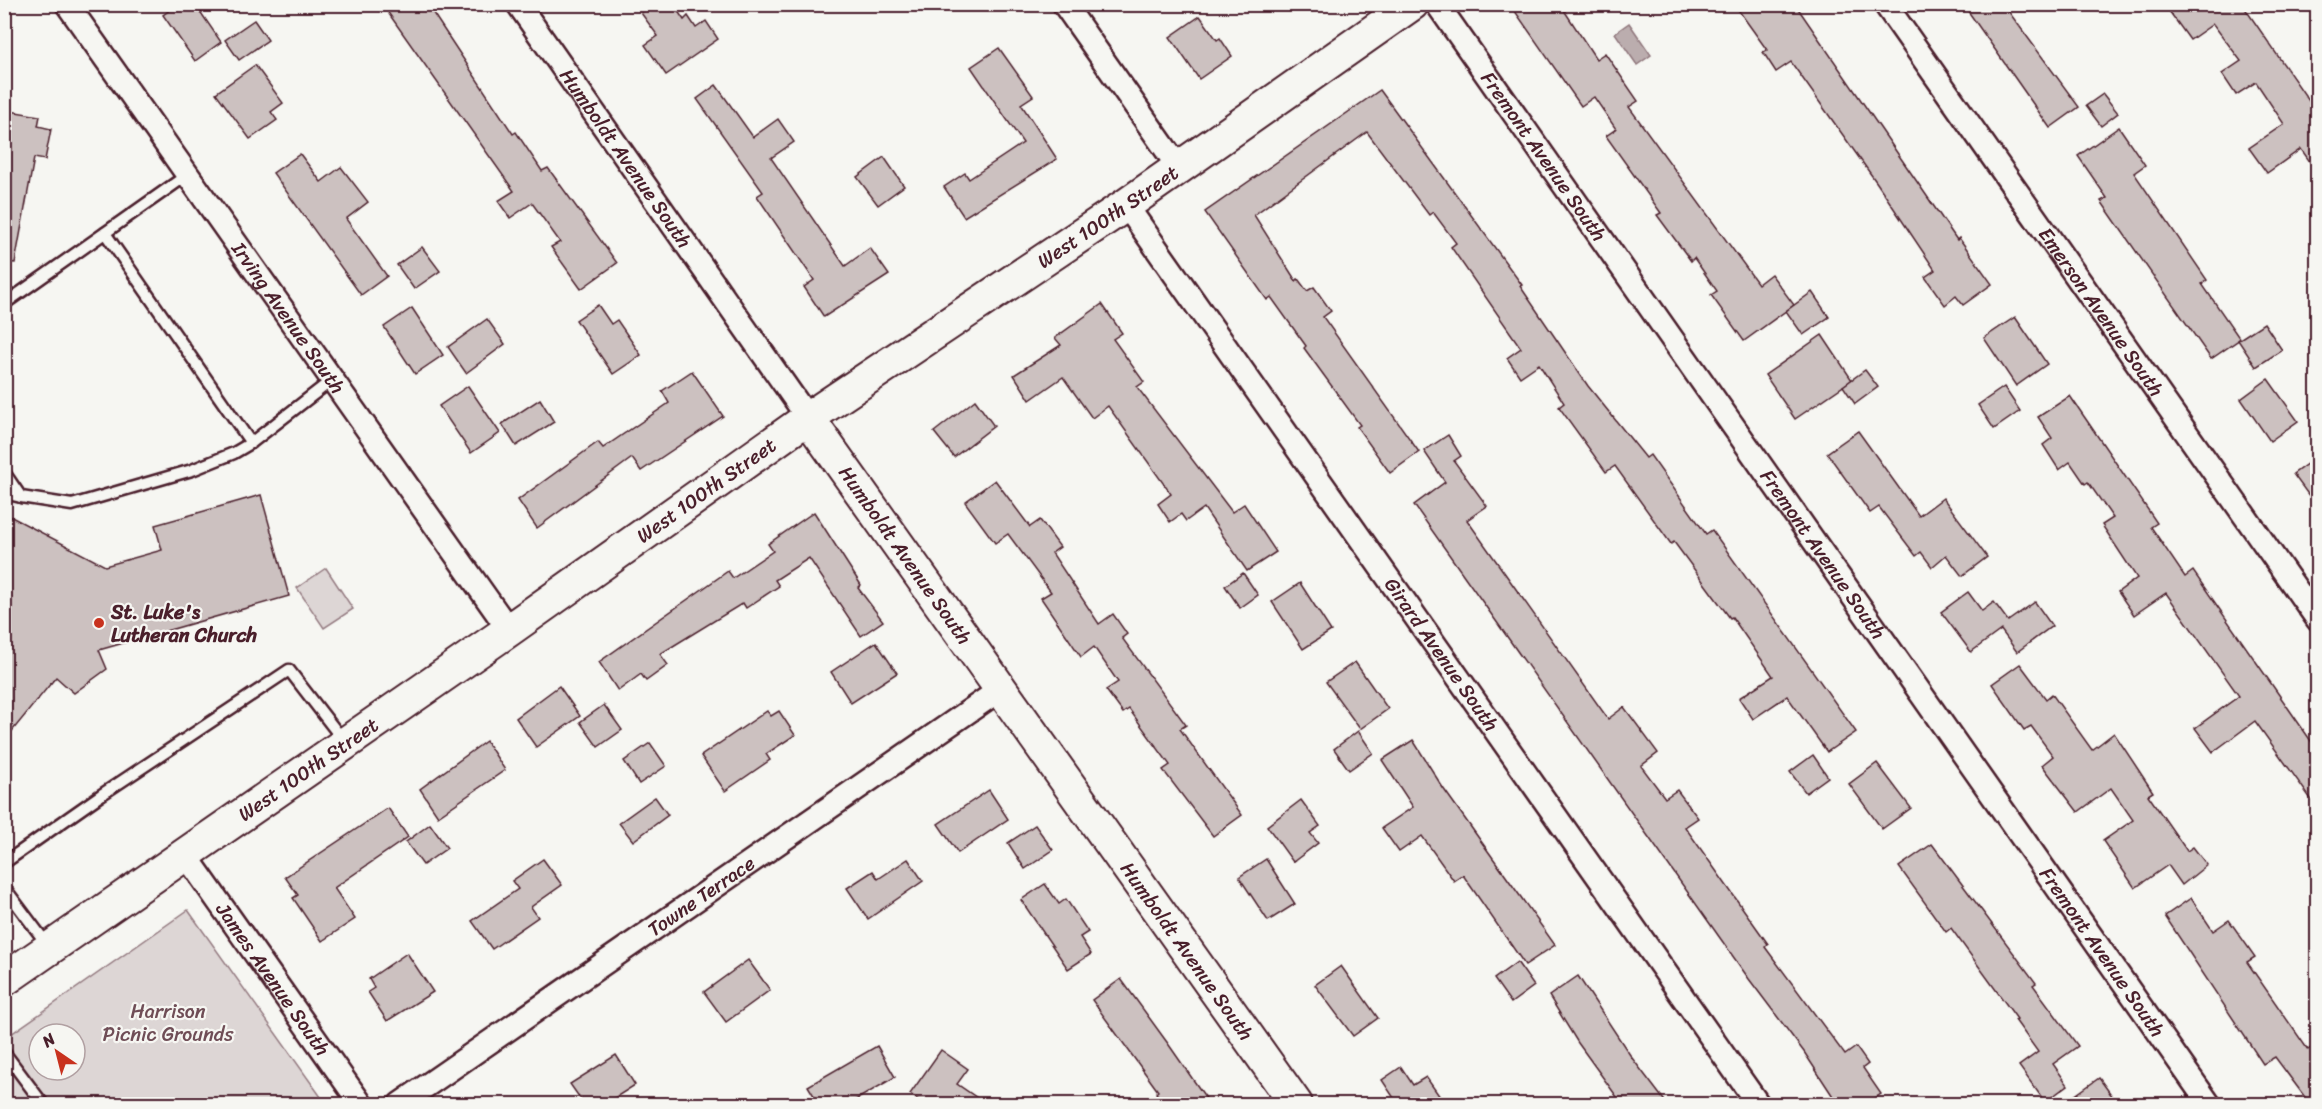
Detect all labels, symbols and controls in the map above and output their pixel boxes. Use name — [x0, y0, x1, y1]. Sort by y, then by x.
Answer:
street label: Humboldt Avenue South — [550, 61, 701, 256]
street label: Fremont Avenue South — [1471, 64, 1616, 249]
street label: West 100th Street — [1030, 156, 1186, 278]
street label: Emerson Avenue South — [2029, 220, 2173, 404]
street label: Irving Avenue South — [221, 234, 354, 401]
street label: West 100th Street — [629, 428, 784, 553]
street label: Humboldt Avenue South — [829, 458, 981, 652]
street label: Fremont Avenue South — [1750, 462, 1895, 647]
street label: Girard Avenue South — [1375, 570, 1508, 739]
place label: St. Luke's Lutheran Church — [110, 595, 258, 653]
marker: St. Luke's Lutheran Church — [92, 616, 106, 630]
street label: West 100th Street — [230, 708, 386, 831]
street label: Towne Terrace — [640, 847, 763, 946]
street label: Humboldt Avenue South — [1111, 854, 1263, 1048]
street label: Fremont Avenue South — [2030, 860, 2174, 1045]
street label: James Avenue South — [206, 894, 339, 1063]
park label: Harrison Picnic Grounds — [103, 994, 234, 1052]
north arrow — [27, 1022, 87, 1082]
text: N — [35, 1025, 62, 1056]

